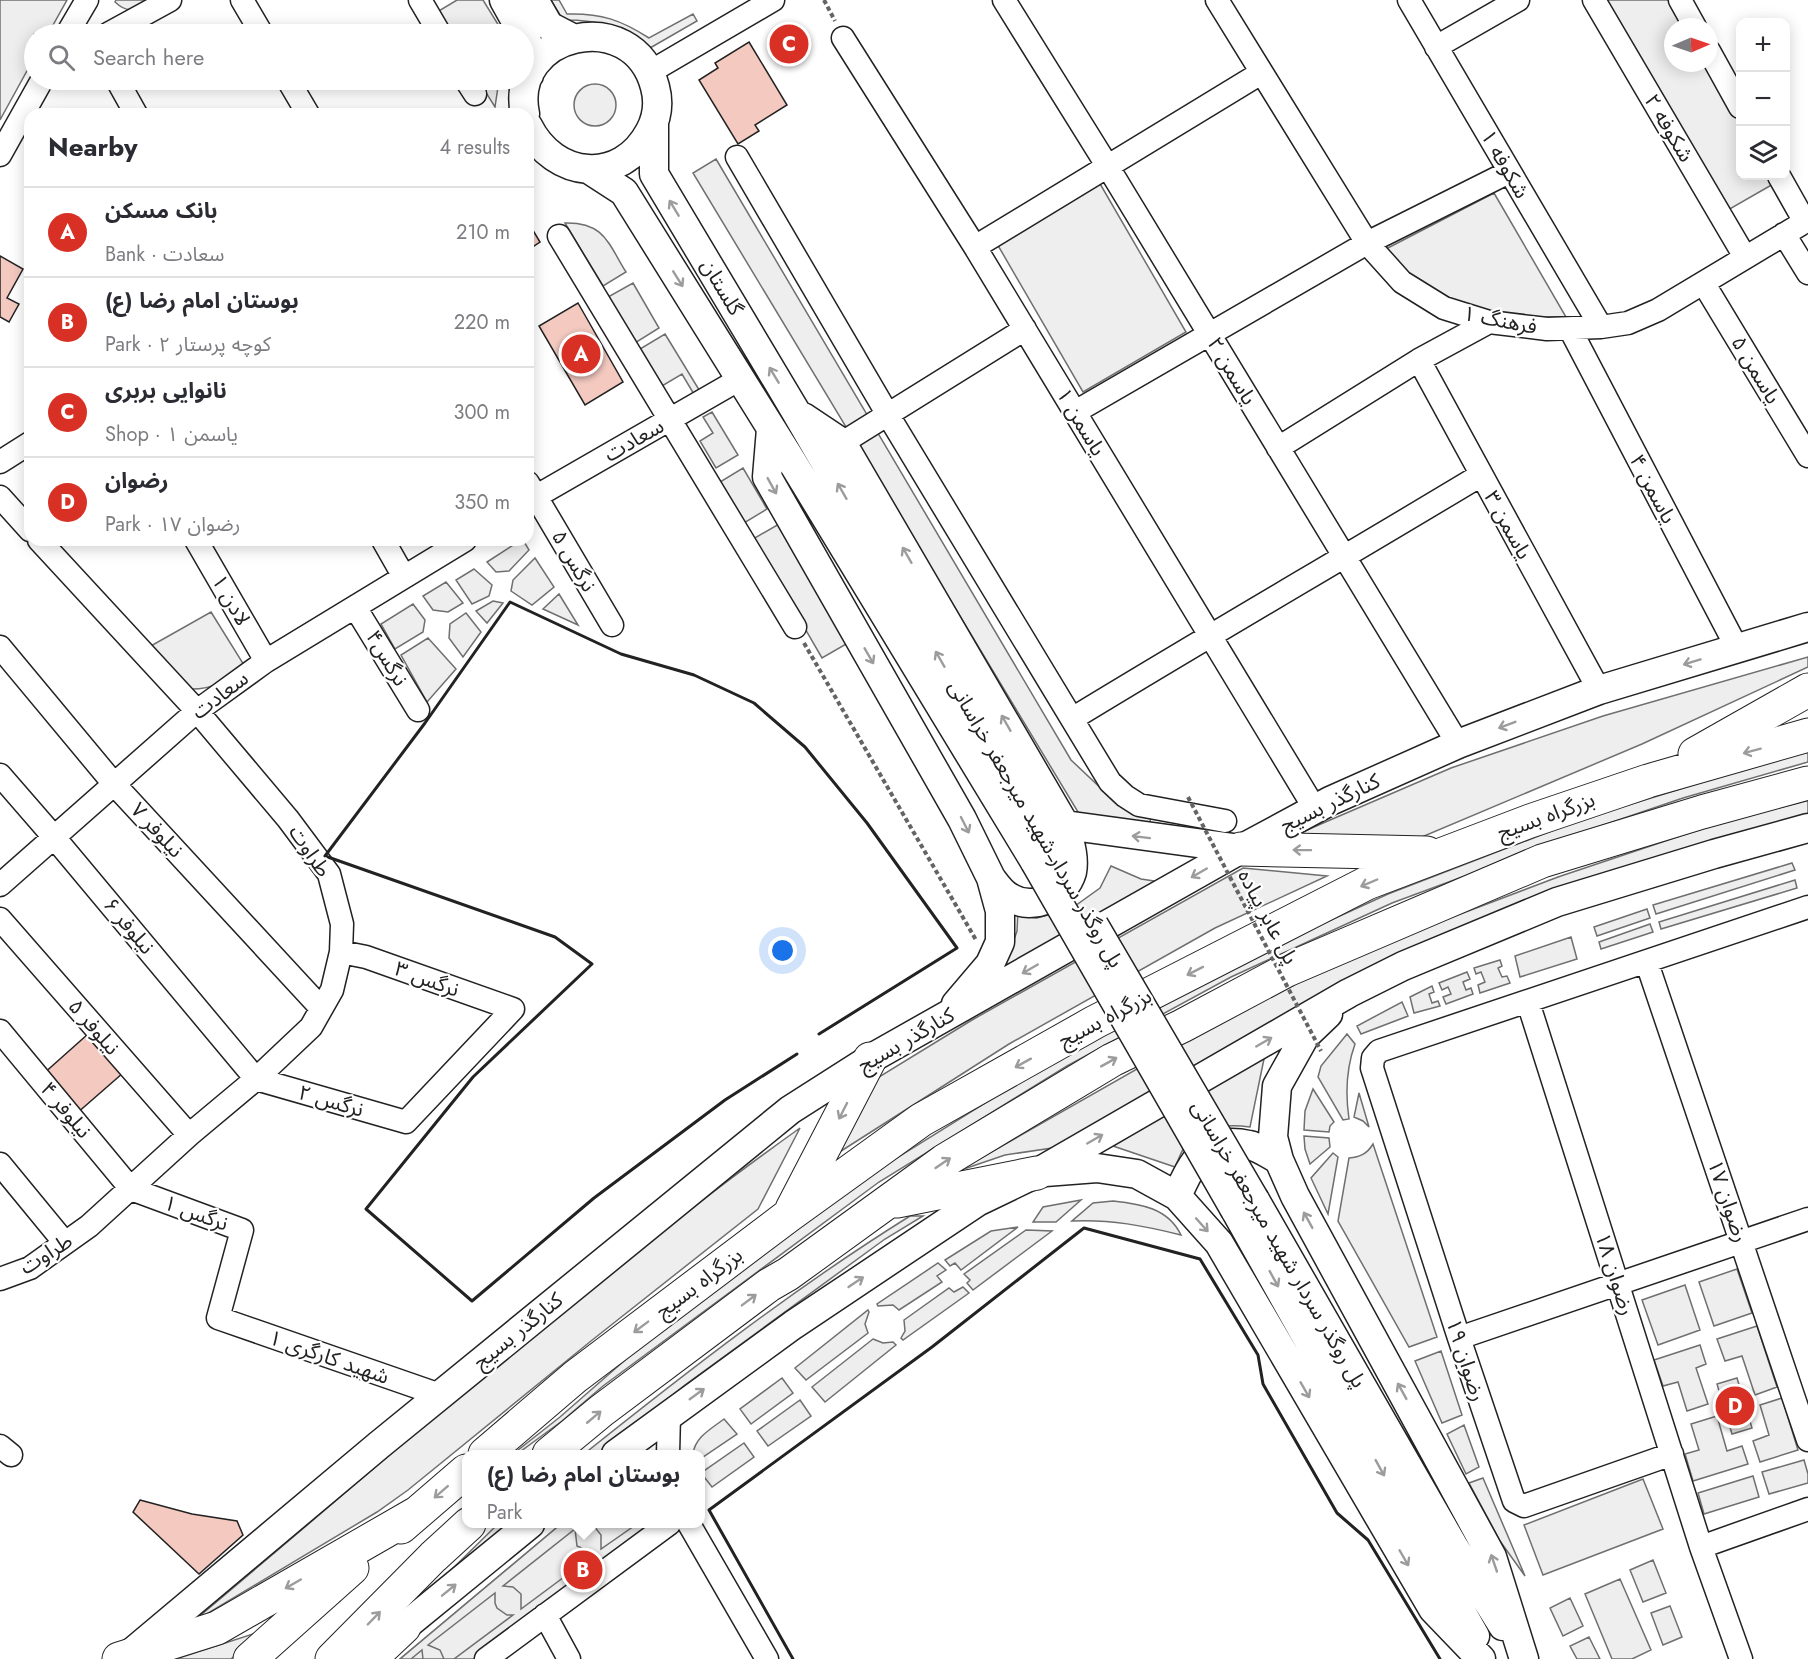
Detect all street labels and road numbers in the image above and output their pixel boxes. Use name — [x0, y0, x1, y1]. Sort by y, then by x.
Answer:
street label: شکوفه ۲ — [1637, 88, 1701, 168]
street label: شکوفه ۱ — [1473, 124, 1537, 204]
street label: گلستان — [693, 253, 751, 321]
street label: فرهنگ ۱ — [1460, 298, 1540, 342]
street label: یاسمن ۵ — [1724, 330, 1788, 410]
street label: یاسمن ۲ — [1200, 331, 1264, 411]
street label: یاسمن ۱ — [1049, 382, 1113, 462]
street label: سعادت — [599, 411, 669, 469]
street label: یاسمن ۴ — [1622, 449, 1684, 529]
street label: یاسمن ۳ — [1477, 485, 1539, 565]
street label: نرگس ۵ — [544, 525, 604, 597]
street label: لادن ۱ — [204, 569, 258, 631]
street label: نرگس۴ — [359, 624, 415, 692]
street label: سعادت — [185, 664, 255, 726]
street label: پل روگذر سردار شهید میرجعفر خراسانی — [941, 675, 1131, 973]
street label: کنارگذر بسیج — [1275, 766, 1385, 840]
street label: بزرگراه بسیج — [1493, 784, 1599, 848]
street label: نیلوفر ۷ — [124, 796, 190, 864]
street label: طراوت — [282, 819, 338, 883]
street label: پل عابر پیاده — [1230, 864, 1306, 970]
street label: نیلوفر ۶ — [96, 891, 162, 961]
street label: نرگس ۳ — [391, 953, 463, 1005]
street label: بزرگراه بسیج — [1053, 981, 1157, 1055]
street label: نیلوفر ۵ — [61, 992, 127, 1062]
street label: کنارگذر بسیج — [852, 1000, 960, 1080]
street label: نیلوفر ۴ — [33, 1075, 99, 1145]
street label: نرگس ۲ — [295, 1077, 367, 1125]
street label: پل روگذر سردار شهید میرجعفر خراسانی — [1184, 1095, 1374, 1393]
street label: رضوان ۱۷ — [1700, 1156, 1756, 1246]
street label: نرگس ۱ — [160, 1187, 232, 1239]
street label: طراوت — [14, 1226, 78, 1282]
street label: رضوان ۱۸ — [1587, 1229, 1643, 1319]
street label: بزرگراه بسیج — [649, 1240, 749, 1326]
street label: کنارگذر بسیج — [467, 1285, 570, 1377]
street label: رضوان ۱۹ — [1438, 1315, 1494, 1405]
street label: شهید کارگری ۱ — [265, 1322, 393, 1392]

